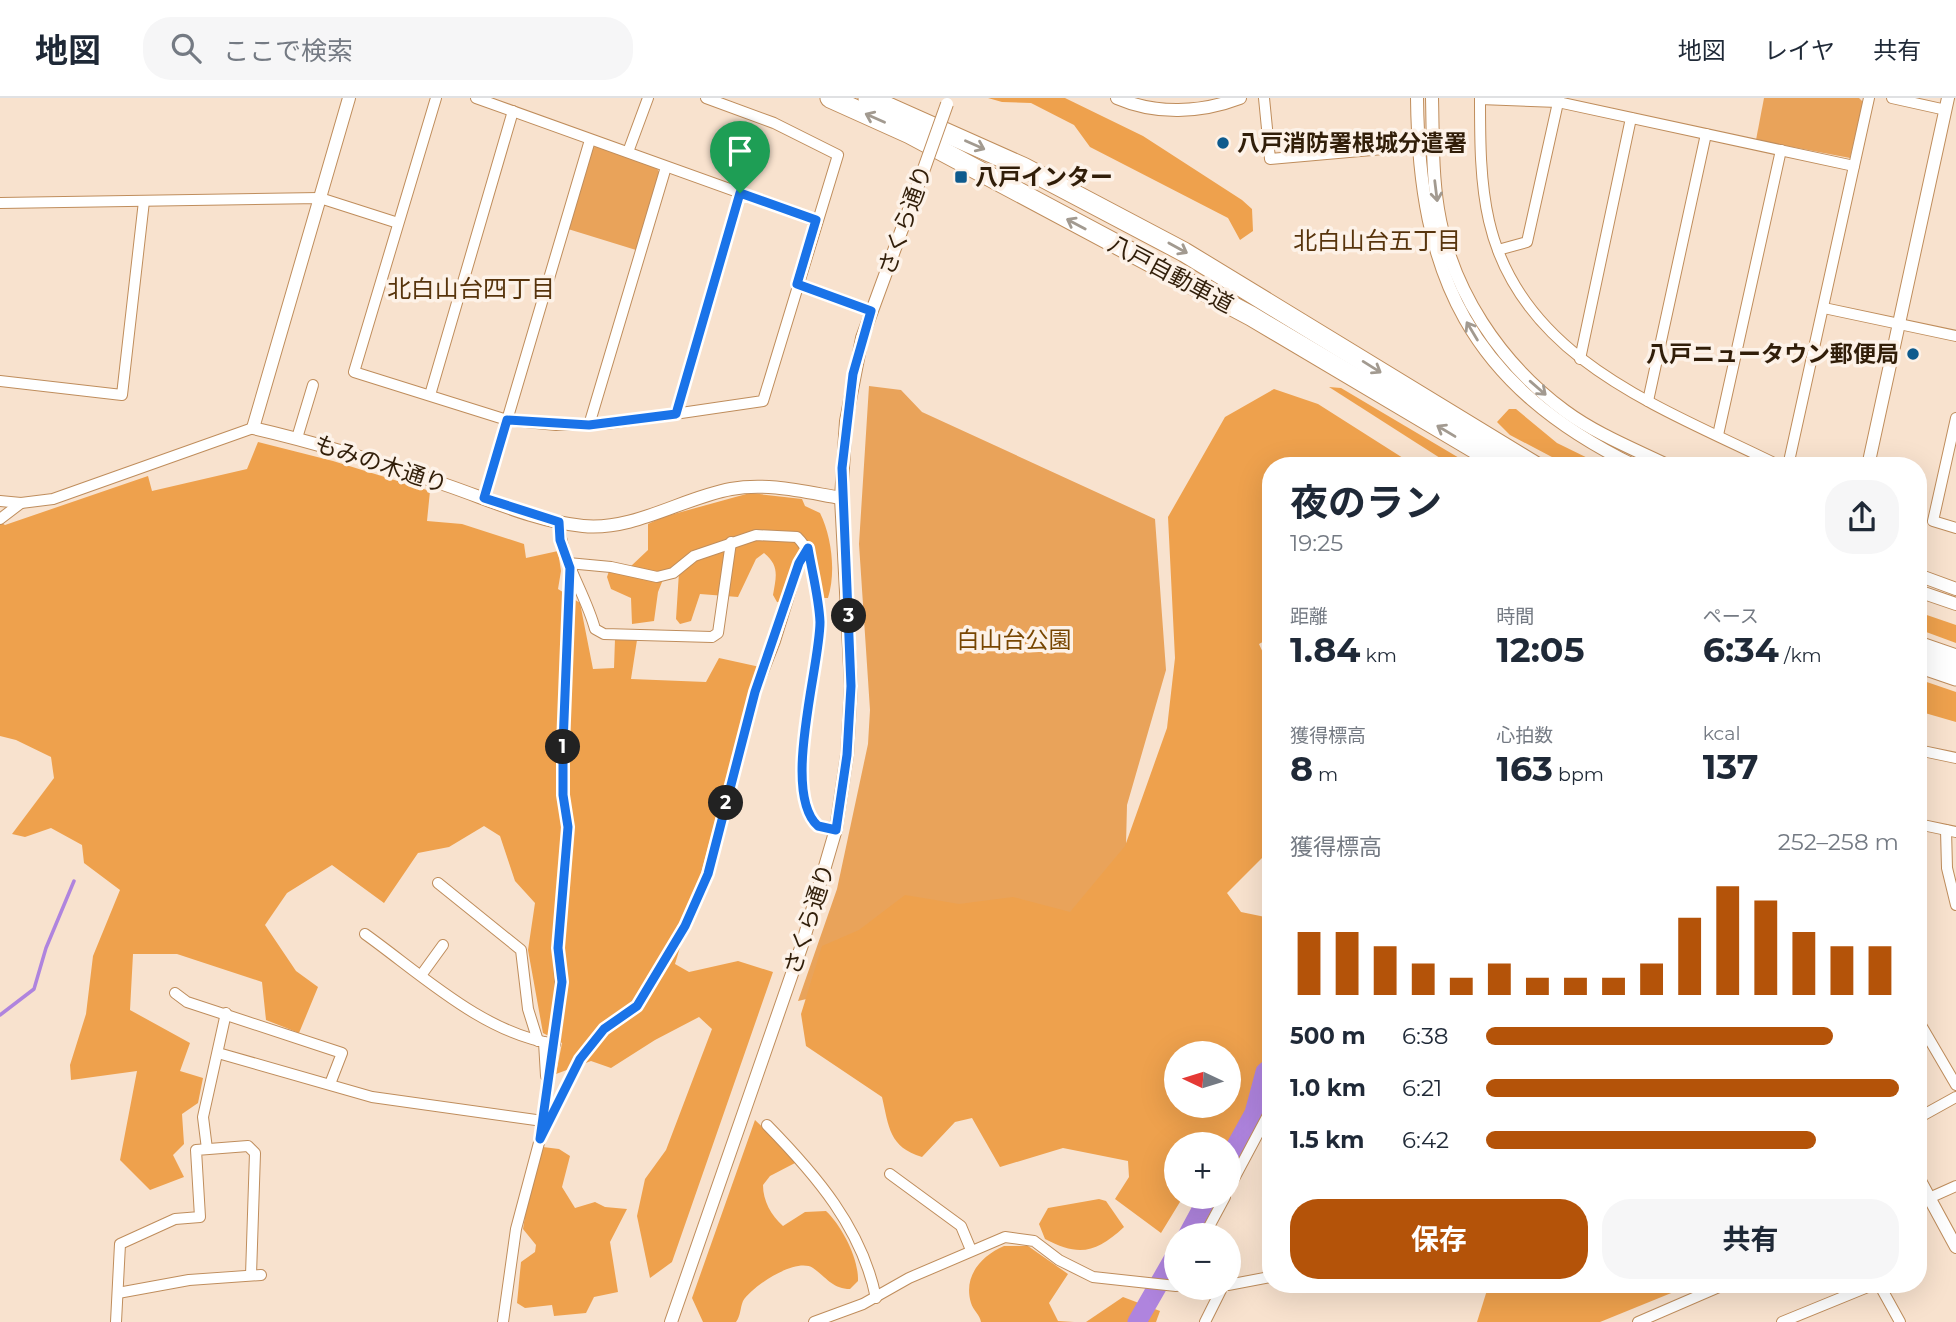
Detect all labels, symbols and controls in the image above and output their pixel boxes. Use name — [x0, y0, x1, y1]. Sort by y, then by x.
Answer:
search box — [143, 17, 633, 80]
icon: search — [167, 29, 205, 67]
text: 地図 — [35, 30, 101, 70]
text: ここで検索 — [223, 35, 353, 67]
text: 地図 — [1678, 36, 1726, 65]
text: レイヤ — [1764, 36, 1835, 65]
text: 共有 — [1873, 36, 1921, 65]
one-way arrow — [865, 111, 886, 124]
pin — [710, 121, 770, 193]
place label: 八戸消防署根城分遣署 — [1237, 129, 1467, 157]
icon: arrive — [721, 132, 759, 170]
marker: 八戸消防署根城分遣署 — [1215, 135, 1231, 151]
one-way arrow — [964, 139, 985, 152]
street label: さくら通り — [872, 161, 938, 279]
place label: 八戸インター — [975, 163, 1113, 191]
marker: 八戸インター — [953, 169, 969, 185]
one-way arrow — [1429, 179, 1442, 201]
one-way arrow — [1067, 216, 1087, 230]
district label: 北白山台五丁目 — [1293, 226, 1461, 255]
street label: 八戸自動車道 — [1104, 229, 1238, 319]
one-way arrow — [1167, 242, 1188, 255]
district label: 北白山台四丁目 — [387, 274, 555, 303]
one-way arrow — [1464, 321, 1478, 341]
place label: 八戸ニュータウン郵便局 — [1646, 340, 1899, 368]
marker: 八戸ニュータウン郵便局 — [1905, 346, 1921, 362]
one-way arrow — [1362, 360, 1382, 374]
one-way arrow — [1528, 380, 1546, 396]
one-way arrow — [1436, 423, 1456, 437]
street label: もみの木通り — [311, 429, 451, 499]
text: 夜のラン — [1290, 479, 1442, 526]
button: share — [1825, 480, 1899, 554]
text: 19:25 — [1290, 529, 1343, 557]
pin: 3 — [832, 598, 866, 634]
text: 3 — [843, 604, 854, 627]
text: 距離 — [1290, 605, 1328, 628]
text: 時間 — [1496, 605, 1534, 628]
text: ペース — [1703, 605, 1759, 628]
park label: 白山台公園 — [957, 626, 1072, 654]
text: 1.84 — [1290, 628, 1360, 671]
text: 12:05 — [1496, 628, 1584, 671]
text: 6:34 — [1703, 628, 1779, 671]
text: km — [1360, 644, 1397, 667]
text: /km — [1779, 644, 1822, 667]
text: kcal — [1703, 722, 1741, 745]
text: 獲得標高 — [1290, 724, 1366, 747]
text: 心拍数 — [1496, 724, 1553, 747]
pin: 1 — [546, 730, 580, 764]
text: 1 — [559, 735, 566, 758]
text: 137 — [1703, 745, 1759, 788]
text: 8 — [1290, 747, 1313, 790]
text: 163 — [1496, 747, 1553, 790]
text: m — [1313, 763, 1338, 786]
text: bpm — [1553, 763, 1604, 786]
pin: 2 — [708, 786, 744, 820]
text: 2 — [720, 791, 731, 814]
text: 252–258 m — [1778, 828, 1899, 856]
text: 獲得標高 — [1290, 833, 1382, 861]
street label: さくら通り — [778, 860, 840, 978]
text: 500 m — [1290, 1022, 1366, 1050]
text: 6:38 — [1402, 1022, 1449, 1050]
north arrow — [1164, 1041, 1241, 1118]
map controls — [1164, 1041, 1241, 1300]
text: 1.0 km — [1290, 1074, 1366, 1102]
text: 6:21 — [1402, 1074, 1442, 1102]
text: 1.5 km — [1290, 1126, 1364, 1154]
text: 6:42 — [1402, 1126, 1449, 1154]
button: + — [1164, 1132, 1241, 1209]
button: 保存 — [1290, 1199, 1588, 1279]
button: 共有 — [1602, 1199, 1899, 1279]
button: − — [1164, 1223, 1241, 1300]

